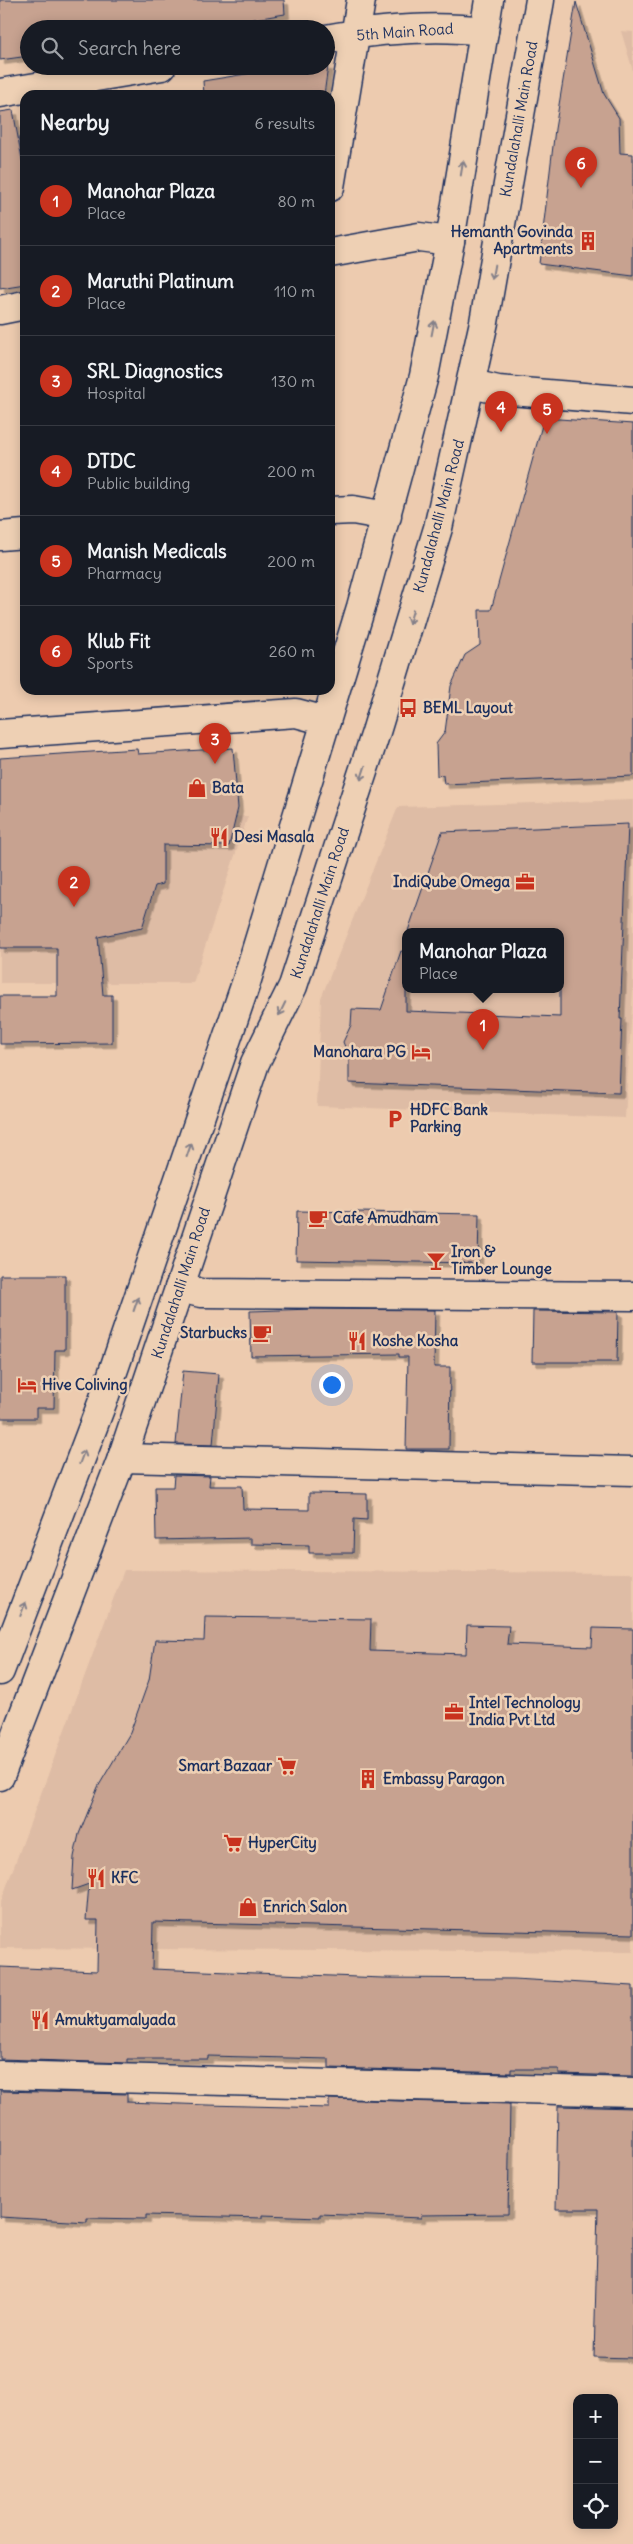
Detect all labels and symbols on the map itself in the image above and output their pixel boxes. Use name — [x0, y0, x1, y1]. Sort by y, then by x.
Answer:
street label: 5th Main Road — [356, 19, 454, 44]
street label: Kundalahalli Main Road — [495, 39, 542, 198]
pin: 6 — [565, 147, 597, 188]
one-way arrow — [457, 160, 467, 176]
place label: Hemanth Govinda Apartments — [451, 222, 573, 259]
building icon: Hemanth Govinda Apartments — [577, 230, 599, 252]
one-way arrow — [487, 264, 497, 280]
one-way arrow — [429, 320, 438, 336]
pin: 4 — [485, 391, 517, 432]
pin: 5 — [531, 393, 563, 434]
street label: Kundalahalli Main Road — [409, 437, 468, 595]
one-way arrow — [406, 609, 416, 625]
bus stop icon: BEML Layout — [397, 697, 419, 719]
place label: BEML Layout — [423, 698, 514, 718]
pin: 3 — [199, 723, 231, 764]
one-way arrow — [358, 764, 367, 780]
shop icon: Bata — [186, 777, 208, 799]
place label: Bata — [212, 778, 244, 797]
street label: Kundalahalli Main Road — [286, 825, 353, 981]
restaurant icon: Desi Masala — [208, 826, 230, 848]
place label: Desi Masala — [234, 827, 315, 846]
pin: 2 — [58, 866, 90, 907]
office icon: IndiQube Omega — [514, 871, 536, 893]
place label: IndiQube Omega — [393, 872, 510, 892]
one-way arrow — [277, 1001, 286, 1016]
pin: 1 — [467, 1009, 499, 1050]
hotel icon: Manohara PG — [410, 1041, 432, 1063]
place label: Manohara PG — [313, 1042, 406, 1061]
place label: HDFC Bank Parking — [410, 1100, 488, 1137]
parking icon: HDFC Bank Parking — [384, 1108, 406, 1130]
one-way arrow — [184, 1142, 194, 1158]
street label: Kundalahalli Main Road — [147, 1205, 214, 1361]
cafe icon: Cafe Amudham — [307, 1207, 329, 1229]
place label: Cafe Amudham — [333, 1208, 438, 1227]
place label: Iron & Timber Lounge — [451, 1242, 552, 1279]
bar icon: Iron & Timber Lounge — [425, 1250, 447, 1272]
one-way arrow — [132, 1297, 141, 1312]
cafe icon: Starbucks — [251, 1322, 273, 1344]
place label: Starbucks — [180, 1323, 247, 1342]
restaurant icon: Koshe Kosha — [346, 1330, 368, 1352]
place label: Koshe Kosha — [372, 1331, 459, 1350]
your location — [319, 1372, 345, 1398]
hotel icon: Hive Coliving — [16, 1374, 38, 1396]
place label: Hive Coliving — [42, 1375, 128, 1395]
one-way arrow — [78, 1450, 87, 1465]
one-way arrow — [19, 1602, 29, 1617]
place label: Intel Technology India Pvt Ltd — [469, 1693, 581, 1729]
office icon: Intel Technology India Pvt Ltd — [443, 1701, 465, 1723]
supermarket icon: Smart Bazaar — [276, 1755, 298, 1777]
place label: Smart Bazaar — [179, 1756, 273, 1775]
building icon: Embassy Paragon — [357, 1768, 379, 1790]
place label: Embassy Paragon — [383, 1769, 505, 1789]
supermarket icon: HyperCity — [222, 1832, 244, 1854]
place label: HyperCity — [248, 1833, 317, 1853]
restaurant icon: KFC — [85, 1867, 107, 1889]
place label: KFC — [111, 1868, 139, 1887]
shop icon: Enrich Salon — [237, 1896, 259, 1918]
place label: Enrich Salon — [263, 1897, 347, 1916]
restaurant icon: Amuktyamalyada — [29, 2009, 51, 2031]
place label: Amuktyamalyada — [55, 2010, 176, 2030]

